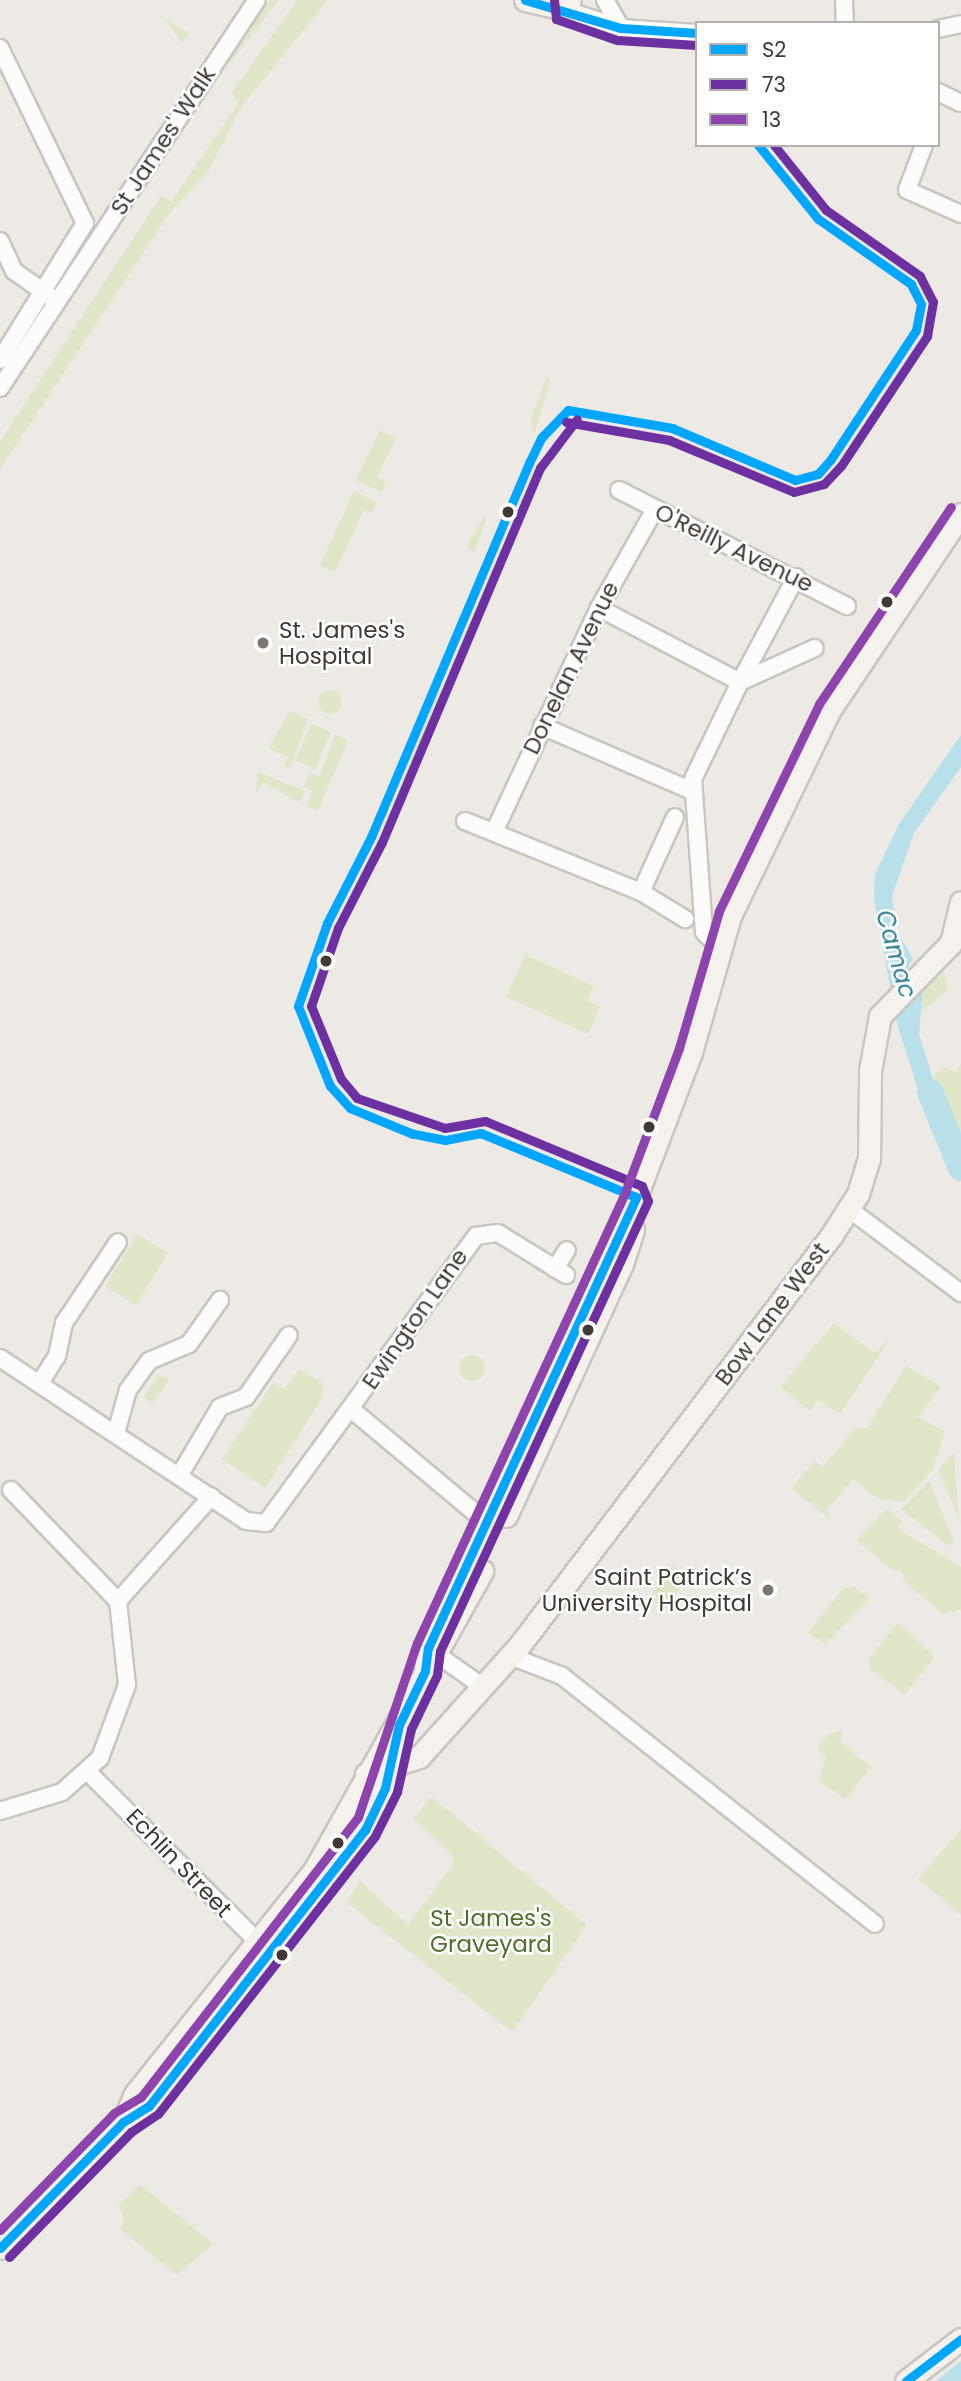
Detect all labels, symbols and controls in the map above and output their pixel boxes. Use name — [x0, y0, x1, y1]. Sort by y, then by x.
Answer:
legend — [695, 21, 940, 147]
text: S2 — [762, 35, 786, 64]
street label: St James' Walk — [105, 62, 221, 220]
text: 73 — [762, 70, 786, 99]
text: 13 — [762, 105, 781, 134]
street label: O'Reilly Avenue — [650, 498, 818, 598]
unlabelled marker — [501, 505, 515, 519]
street label: Donelan Avenue — [517, 577, 625, 759]
unlabelled marker — [880, 595, 894, 609]
place label: St. James's Hospital — [279, 616, 405, 670]
marker: St. James's Hospital — [253, 633, 273, 653]
water label: Camac — [870, 907, 922, 1001]
unlabelled marker — [319, 954, 333, 968]
unlabelled marker — [642, 1120, 656, 1134]
street label: Bow Lane West — [709, 1237, 835, 1391]
street label: Ewington Lane — [356, 1244, 474, 1394]
unlabelled marker — [581, 1323, 595, 1337]
place label: Saint Patrick’s University Hospital — [542, 1563, 752, 1617]
marker: Saint Patrick’s University Hospital — [758, 1580, 778, 1600]
street label: Echlin Street — [120, 1803, 238, 1923]
unlabelled marker — [331, 1836, 345, 1850]
park label: St James's Graveyard — [430, 1904, 552, 1958]
unlabelled marker — [275, 1948, 289, 1962]

